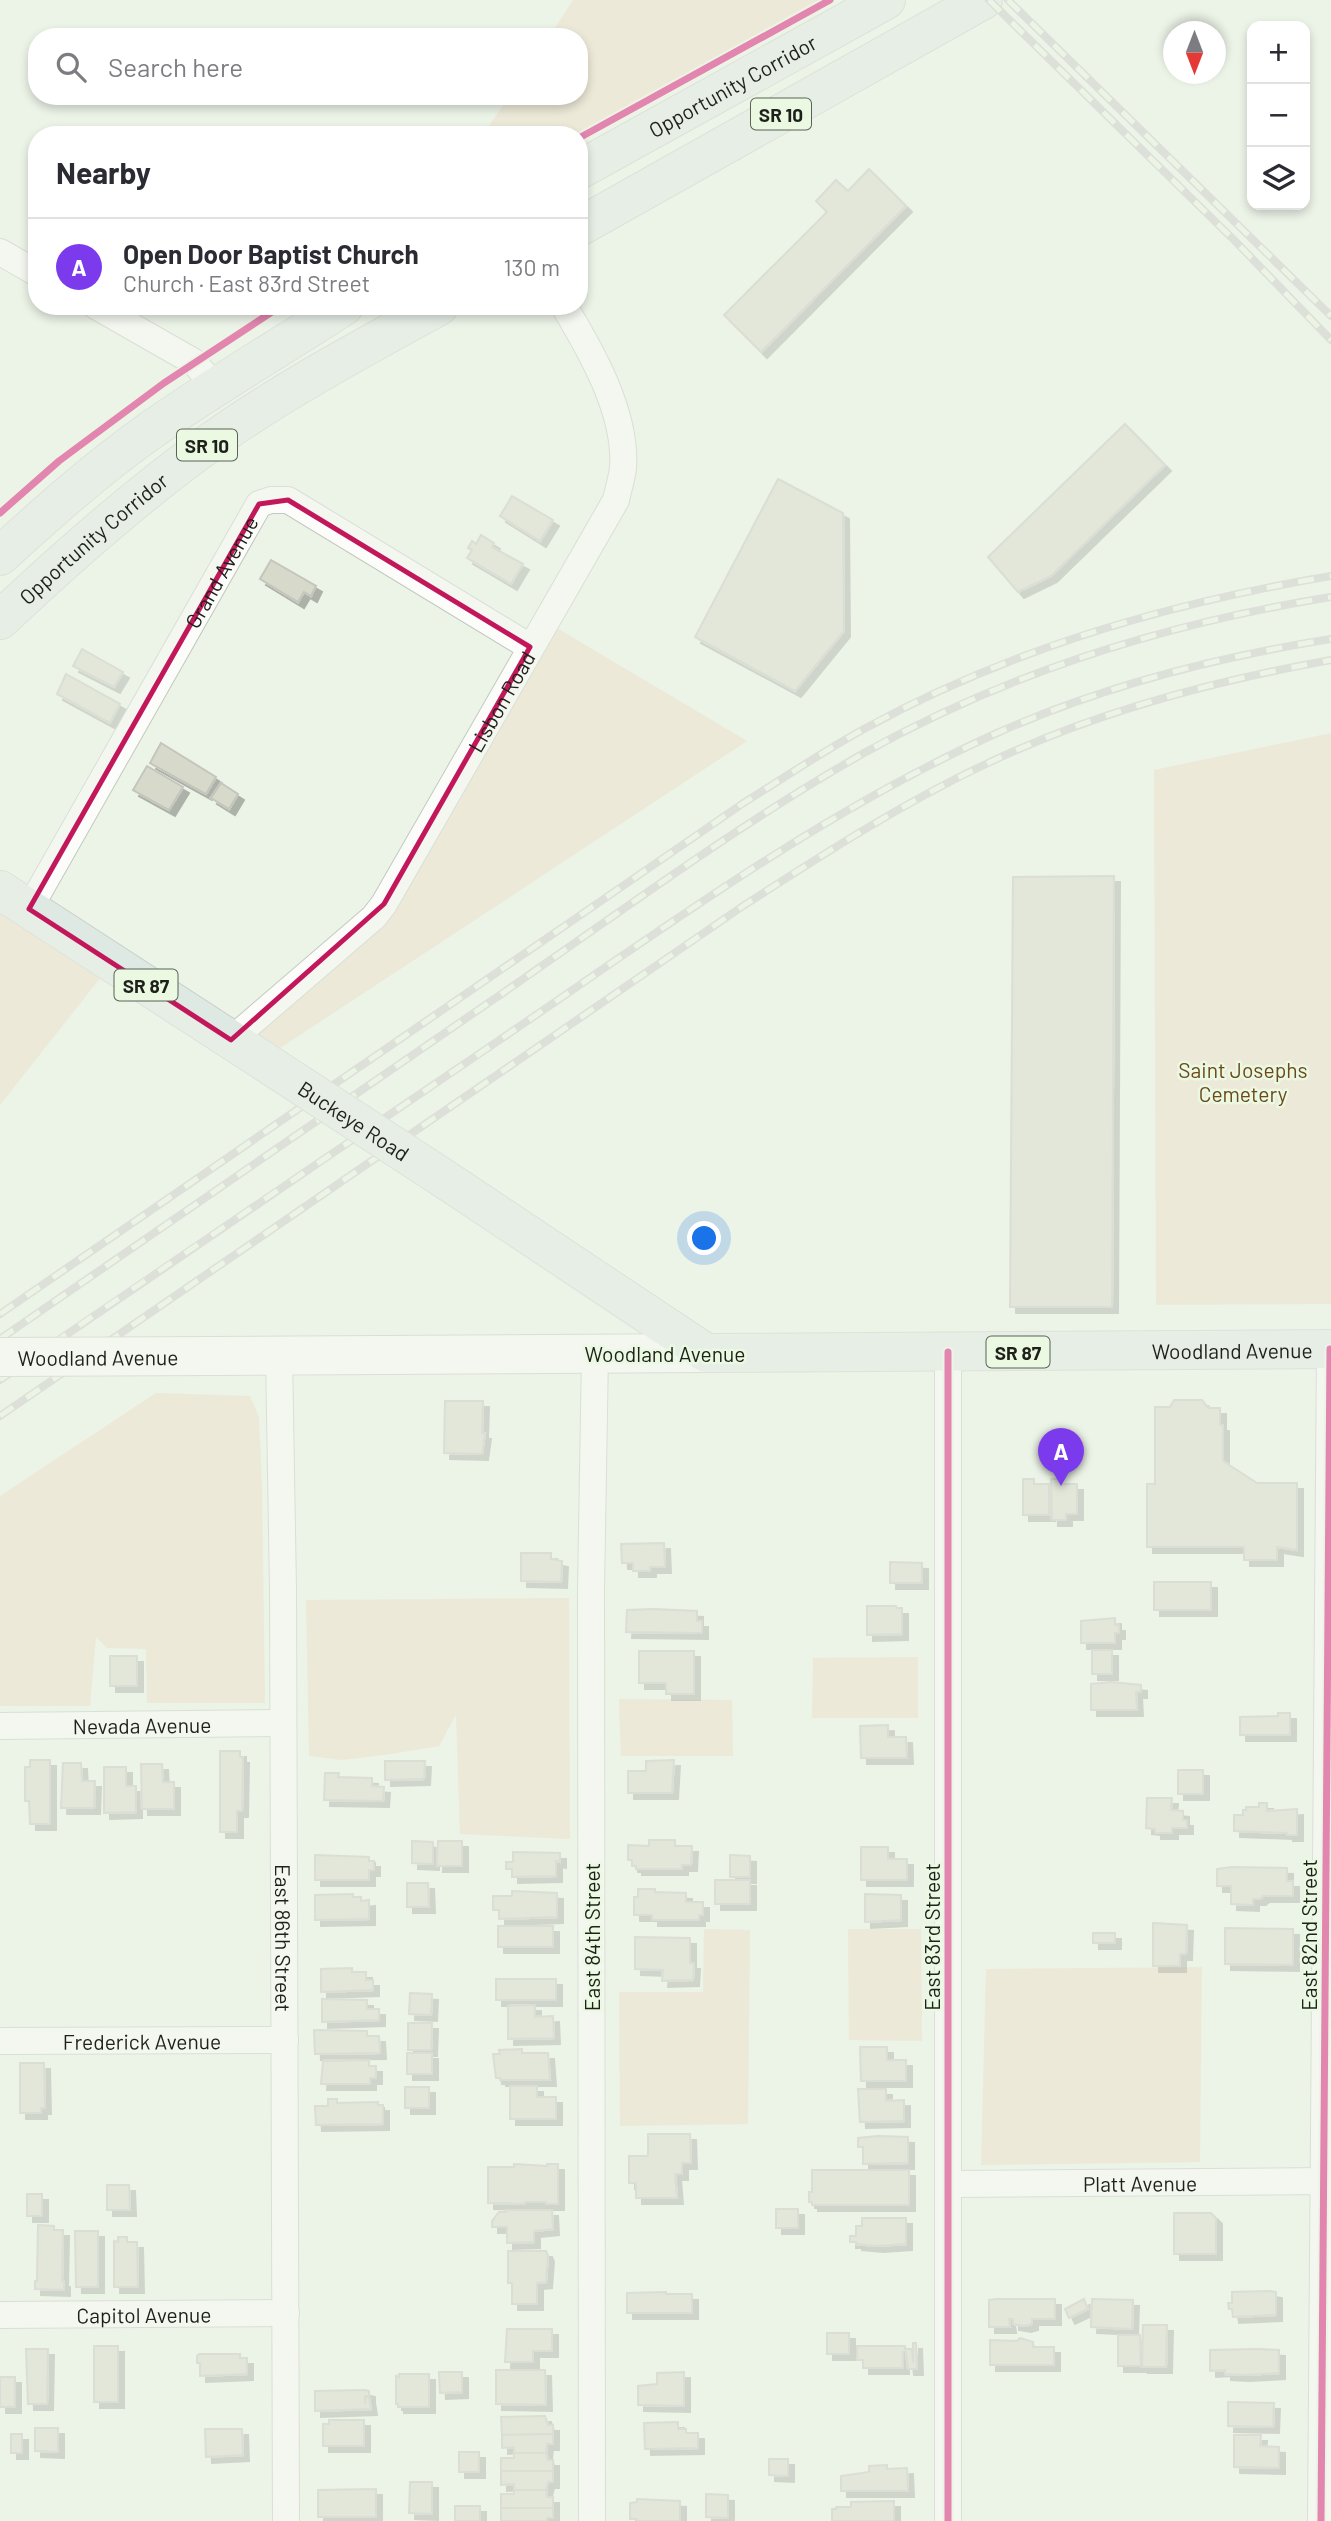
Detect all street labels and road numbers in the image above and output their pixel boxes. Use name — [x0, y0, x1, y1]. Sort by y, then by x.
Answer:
street label: Opportunity Corridor — [644, 29, 821, 142]
road number: SR 10 — [751, 98, 811, 130]
road number: SR 10 — [177, 430, 237, 460]
street label: Opportunity Corridor — [13, 467, 172, 609]
street label: Grand Avenue — [179, 511, 262, 632]
street label: Lisbon Road — [462, 646, 539, 756]
road number: SR 87 — [114, 970, 178, 1001]
street label: Buckeye Road — [294, 1075, 414, 1165]
road number: SR 87 — [986, 1336, 1050, 1368]
street label: Woodland Avenue — [1151, 1337, 1313, 1363]
street label: Woodland Avenue — [585, 1341, 745, 1366]
street label: Woodland Avenue — [17, 1344, 179, 1369]
street label: Nevada Avenue — [72, 1711, 212, 1738]
street label: East 82nd Street — [1296, 1859, 1321, 2011]
street label: East 84th Street — [579, 1863, 604, 2011]
street label: East 83rd Street — [919, 1863, 944, 2011]
street label: East 86th Street — [271, 1864, 297, 2012]
street label: Frederick Avenue — [63, 2028, 221, 2053]
street label: Platt Avenue — [1083, 2170, 1197, 2195]
street label: Capitol Avenue — [76, 2301, 212, 2327]

